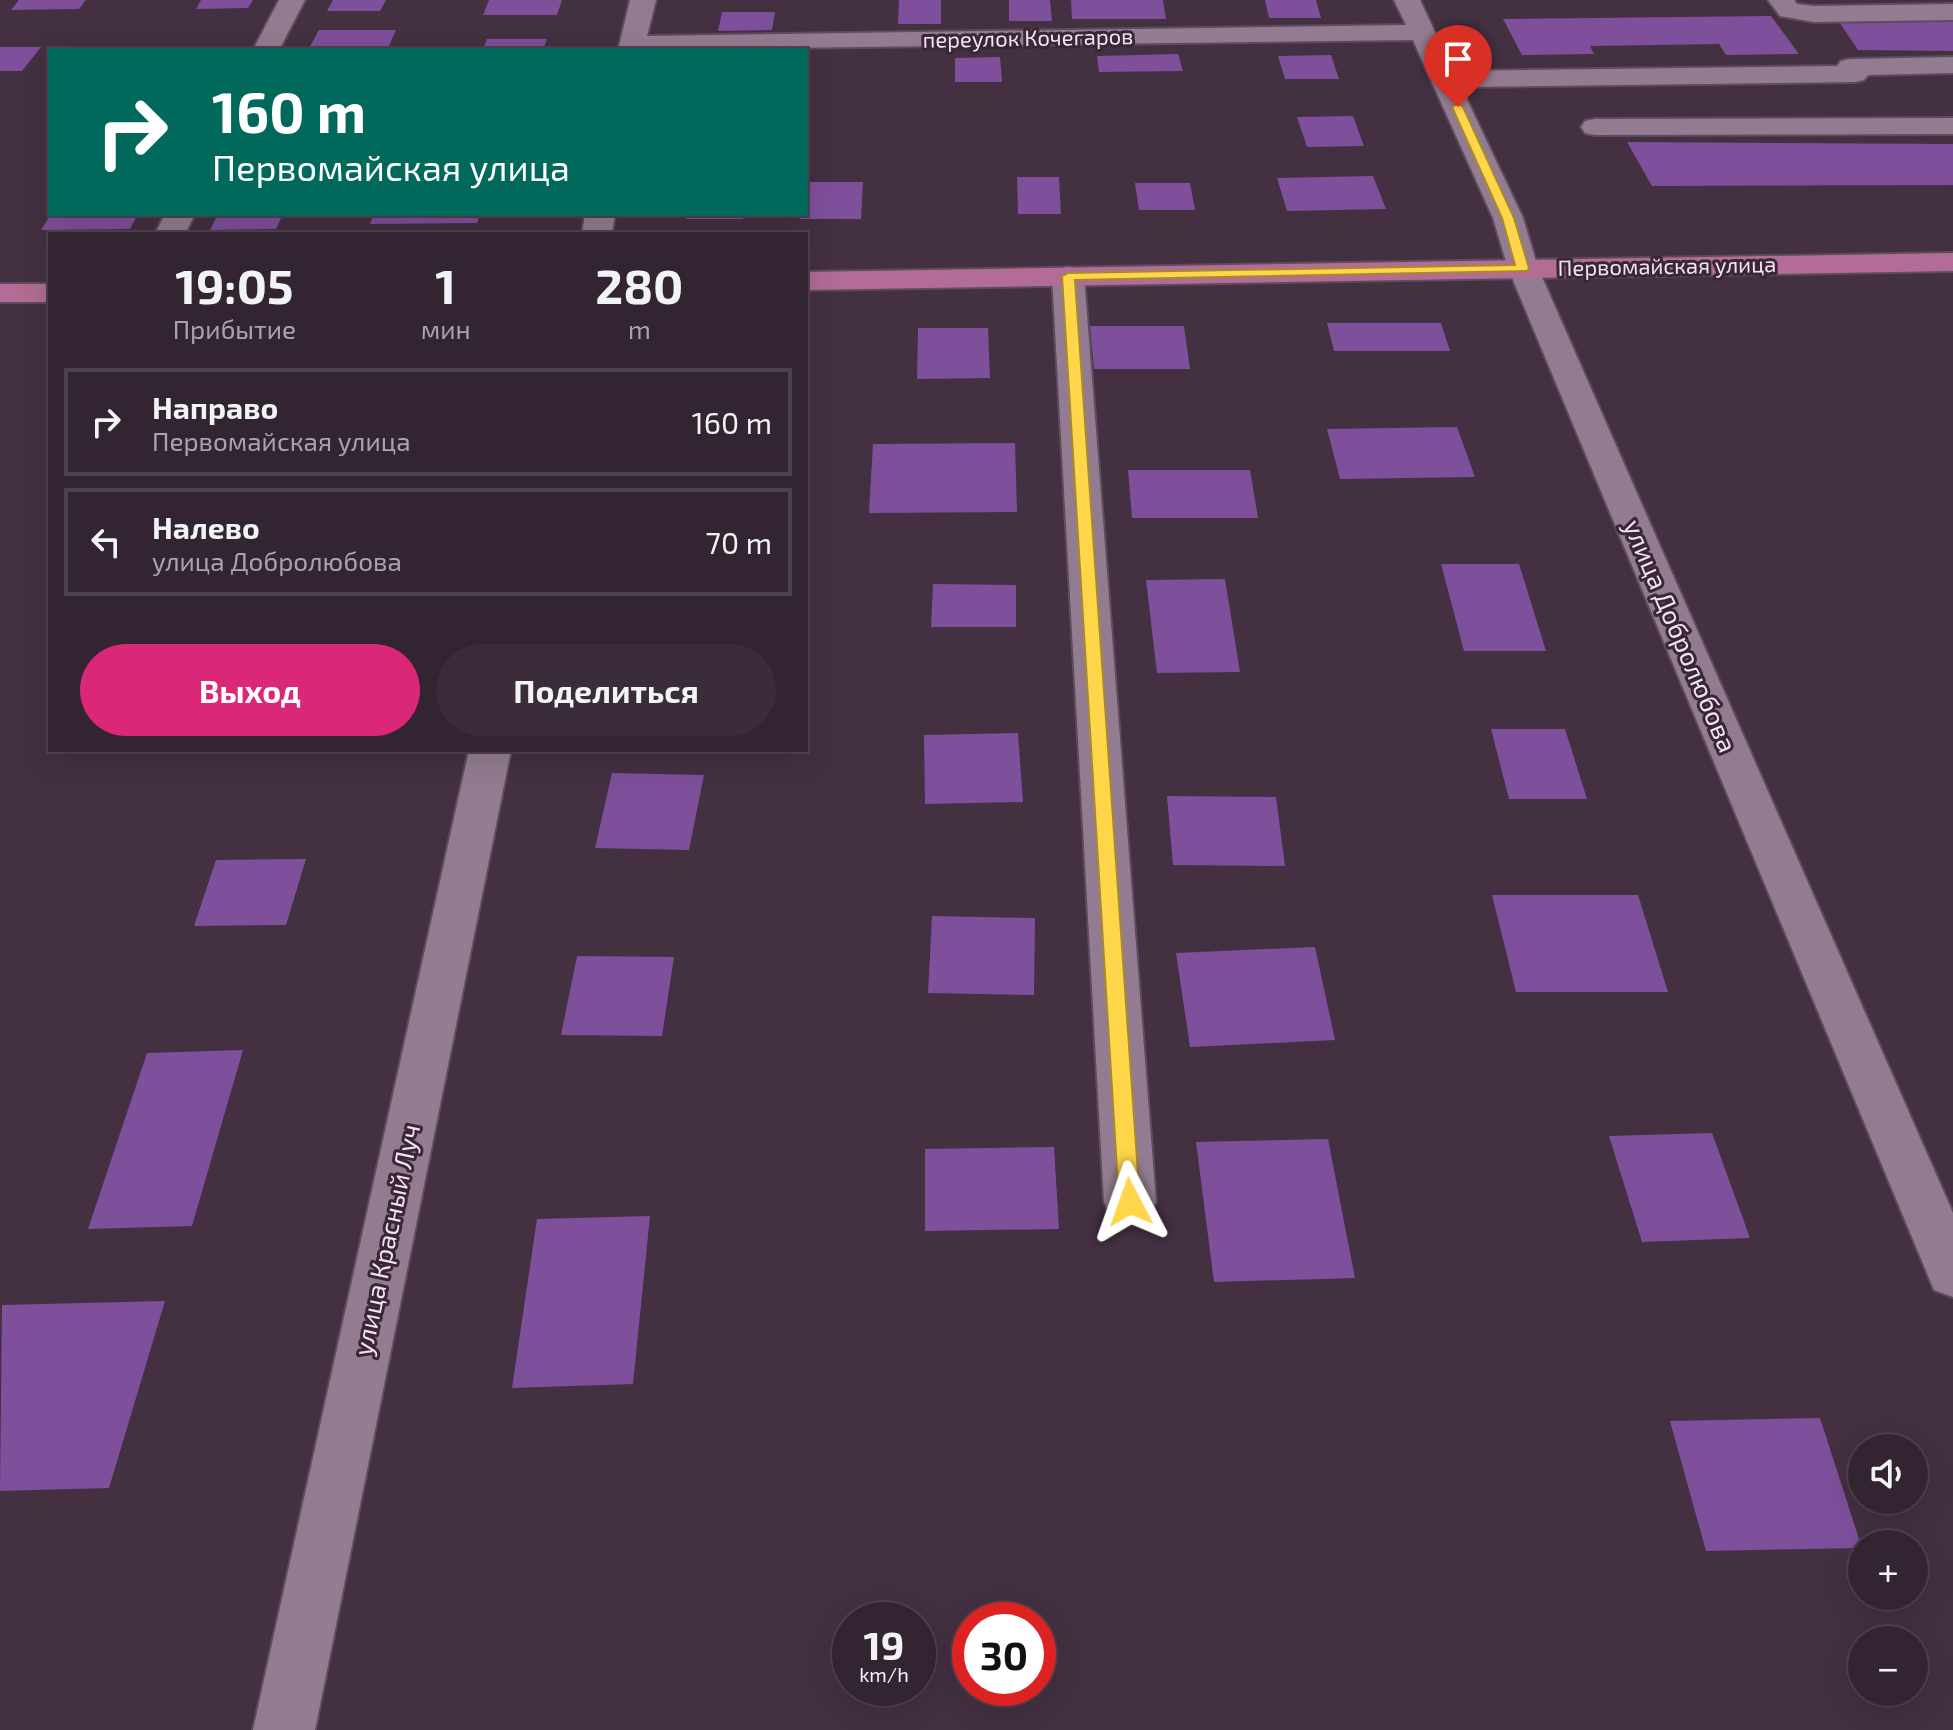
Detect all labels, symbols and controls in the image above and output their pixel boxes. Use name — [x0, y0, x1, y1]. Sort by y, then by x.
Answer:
street label: переулок Кочегаров — [922, 22, 1134, 53]
pin — [1424, 25, 1492, 107]
icon: arrive — [1436, 37, 1480, 81]
text: 160 m — [212, 77, 366, 144]
icon: right — [80, 80, 184, 184]
text: Первомайская улица — [212, 145, 570, 188]
street label: Первомайская улица — [1557, 250, 1777, 281]
text: 19:05 — [175, 256, 293, 314]
text: 1 — [435, 256, 456, 314]
text: 280 — [595, 256, 683, 314]
text: Прибытие — [173, 313, 296, 344]
text: мин — [421, 313, 471, 344]
text: m — [628, 313, 651, 344]
text: Направо — [152, 389, 278, 425]
icon: right — [84, 400, 128, 444]
text: 160 m — [692, 404, 772, 440]
text: Первомайская улица — [152, 425, 411, 456]
text: Налево — [152, 509, 260, 545]
street label: улица Добролюбова — [1617, 514, 1744, 757]
icon: left — [84, 520, 128, 564]
text: 70 m — [706, 524, 772, 560]
text: улица Добролюбова — [152, 545, 402, 576]
button: Выход — [80, 644, 420, 736]
button: Поделиться — [436, 644, 776, 736]
street label: улица Красный Луч — [346, 1121, 426, 1358]
position arrow — [1088, 1160, 1172, 1244]
map controls — [1848, 1434, 1928, 1706]
button: sound — [1848, 1434, 1928, 1514]
button: + — [1848, 1530, 1928, 1610]
speed limit sign: 30 — [952, 1602, 1056, 1706]
text: 19 — [864, 1620, 904, 1668]
button: − — [1848, 1626, 1928, 1706]
text: km/h — [859, 1662, 909, 1686]

